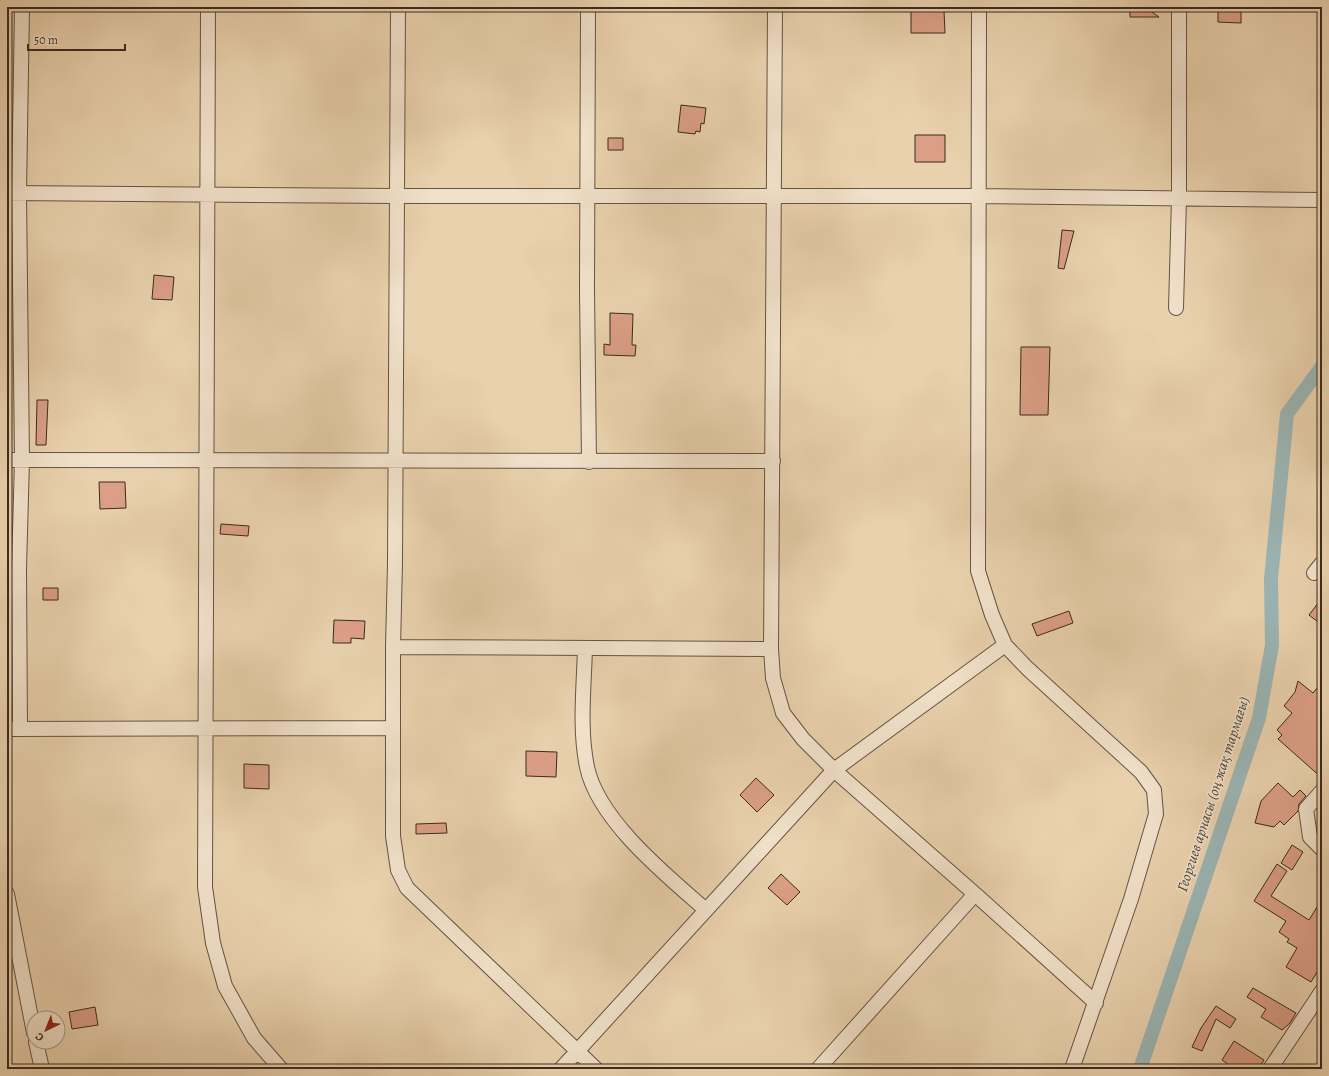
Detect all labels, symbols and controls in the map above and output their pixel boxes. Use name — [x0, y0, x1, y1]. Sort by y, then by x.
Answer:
scale bar — [28, 26, 125, 52]
text: 50 m — [34, 32, 58, 48]
water label: Георгиев арнасы (оң жақ тармағы) — [1172, 694, 1254, 894]
north arrow — [26, 1010, 66, 1050]
text: С — [32, 1029, 47, 1045]

